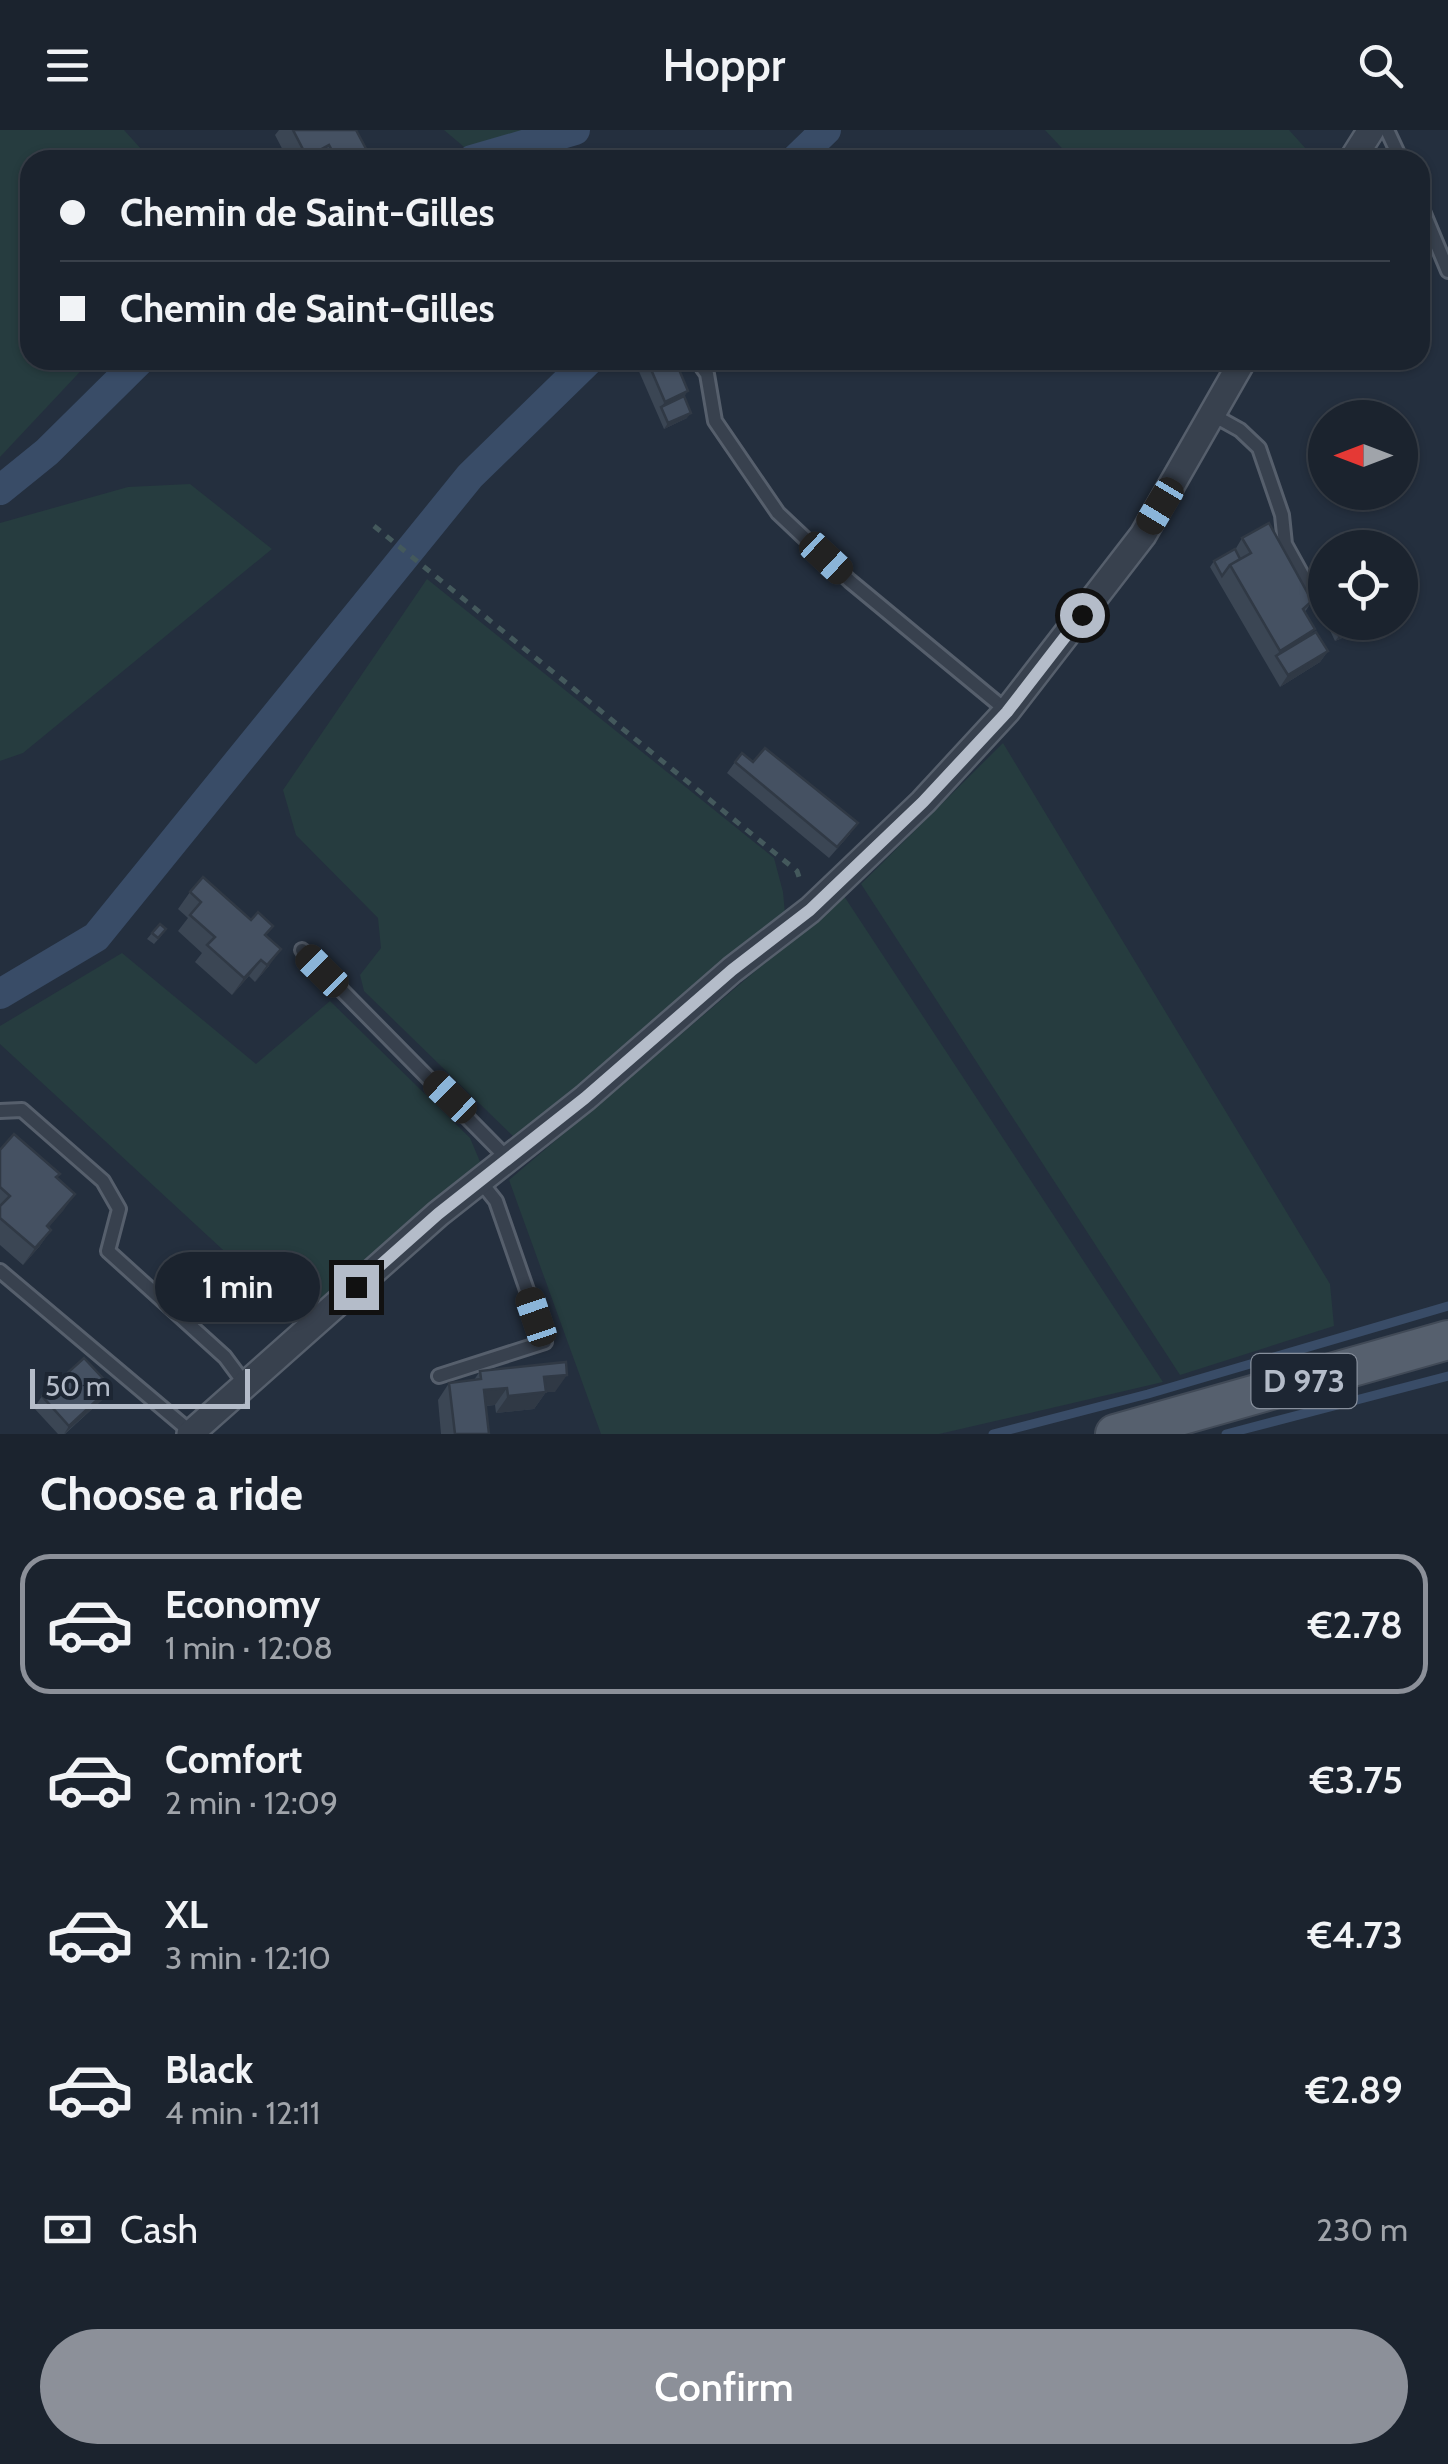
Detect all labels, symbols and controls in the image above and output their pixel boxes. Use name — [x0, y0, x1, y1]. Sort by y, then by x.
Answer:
icon: menu — [40, 38, 95, 93]
text: Hoppr — [663, 38, 785, 92]
icon: search — [1353, 38, 1408, 93]
text: Chemin de Saint-Gilles — [120, 189, 494, 236]
text: Chemin de Saint-Gilles — [120, 285, 494, 332]
north arrow — [1308, 400, 1418, 510]
map controls — [1308, 400, 1418, 640]
car — [1132, 473, 1188, 539]
car — [794, 527, 858, 589]
button: locate — [1308, 530, 1418, 640]
route start — [1060, 593, 1105, 638]
car — [290, 939, 354, 1003]
car — [418, 1065, 482, 1129]
callout: 1 min — [156, 1252, 321, 1322]
route end — [334, 1265, 379, 1310]
text: 1 min — [202, 1267, 273, 1306]
car — [512, 1284, 560, 1350]
road number: D 973 — [1252, 1354, 1356, 1408]
scale bar — [30, 1364, 250, 1408]
text: 50 m — [45, 1369, 111, 1403]
text: Choose a ride — [40, 1467, 303, 1521]
icon: car — [45, 1579, 135, 1669]
text: Economy — [165, 1581, 320, 1628]
text: €2.78 — [1308, 1601, 1403, 1648]
text: 1 min · 12:08 — [165, 1628, 333, 1667]
icon: car — [45, 1734, 135, 1824]
text: Comfort — [165, 1736, 302, 1783]
text: €3.75 — [1310, 1756, 1403, 1803]
text: 2 min · 12:09 — [165, 1783, 338, 1822]
icon: car — [45, 1889, 135, 1979]
text: XL — [165, 1891, 208, 1938]
text: €4.73 — [1308, 1911, 1403, 1958]
text: 3 min · 12:10 — [165, 1938, 331, 1977]
icon: car — [45, 2044, 135, 2134]
text: Black — [165, 2046, 253, 2093]
text: €2.89 — [1306, 2066, 1403, 2113]
text: 4 min · 12:11 — [165, 2093, 320, 2132]
icon: cash — [40, 2202, 95, 2257]
text: Cash — [120, 2206, 198, 2253]
text: 230 m — [1316, 2210, 1408, 2249]
button: Confirm — [40, 2329, 1408, 2444]

